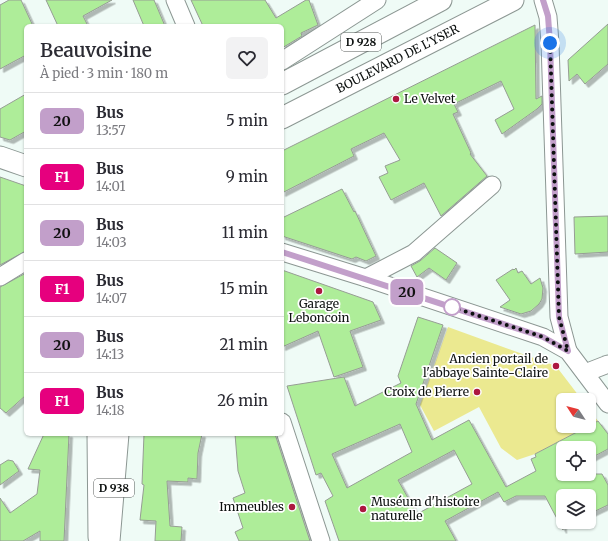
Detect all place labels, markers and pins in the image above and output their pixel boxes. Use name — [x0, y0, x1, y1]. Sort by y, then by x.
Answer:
place label: Le Velvet — [404, 91, 456, 106]
marker: Le Velvet — [391, 94, 401, 104]
marker: Garage Leboncoin — [314, 286, 324, 296]
place label: Garage Leboncoin — [289, 296, 350, 325]
unlabelled marker — [443, 298, 461, 316]
place label: Ancien portail de l'abbaye Sainte-Claire — [423, 351, 548, 380]
marker: Ancien portail de l'abbaye Sainte-Claire — [551, 361, 561, 371]
place label: Croix de Pierre — [384, 384, 469, 399]
marker: Croix de Pierre — [472, 387, 482, 397]
place label: Muséum d'histoire naturelle — [371, 494, 479, 523]
place label: Immeubles — [219, 499, 284, 514]
marker: Immeubles — [287, 502, 297, 512]
marker: Muséum d'histoire naturelle — [358, 504, 368, 514]

